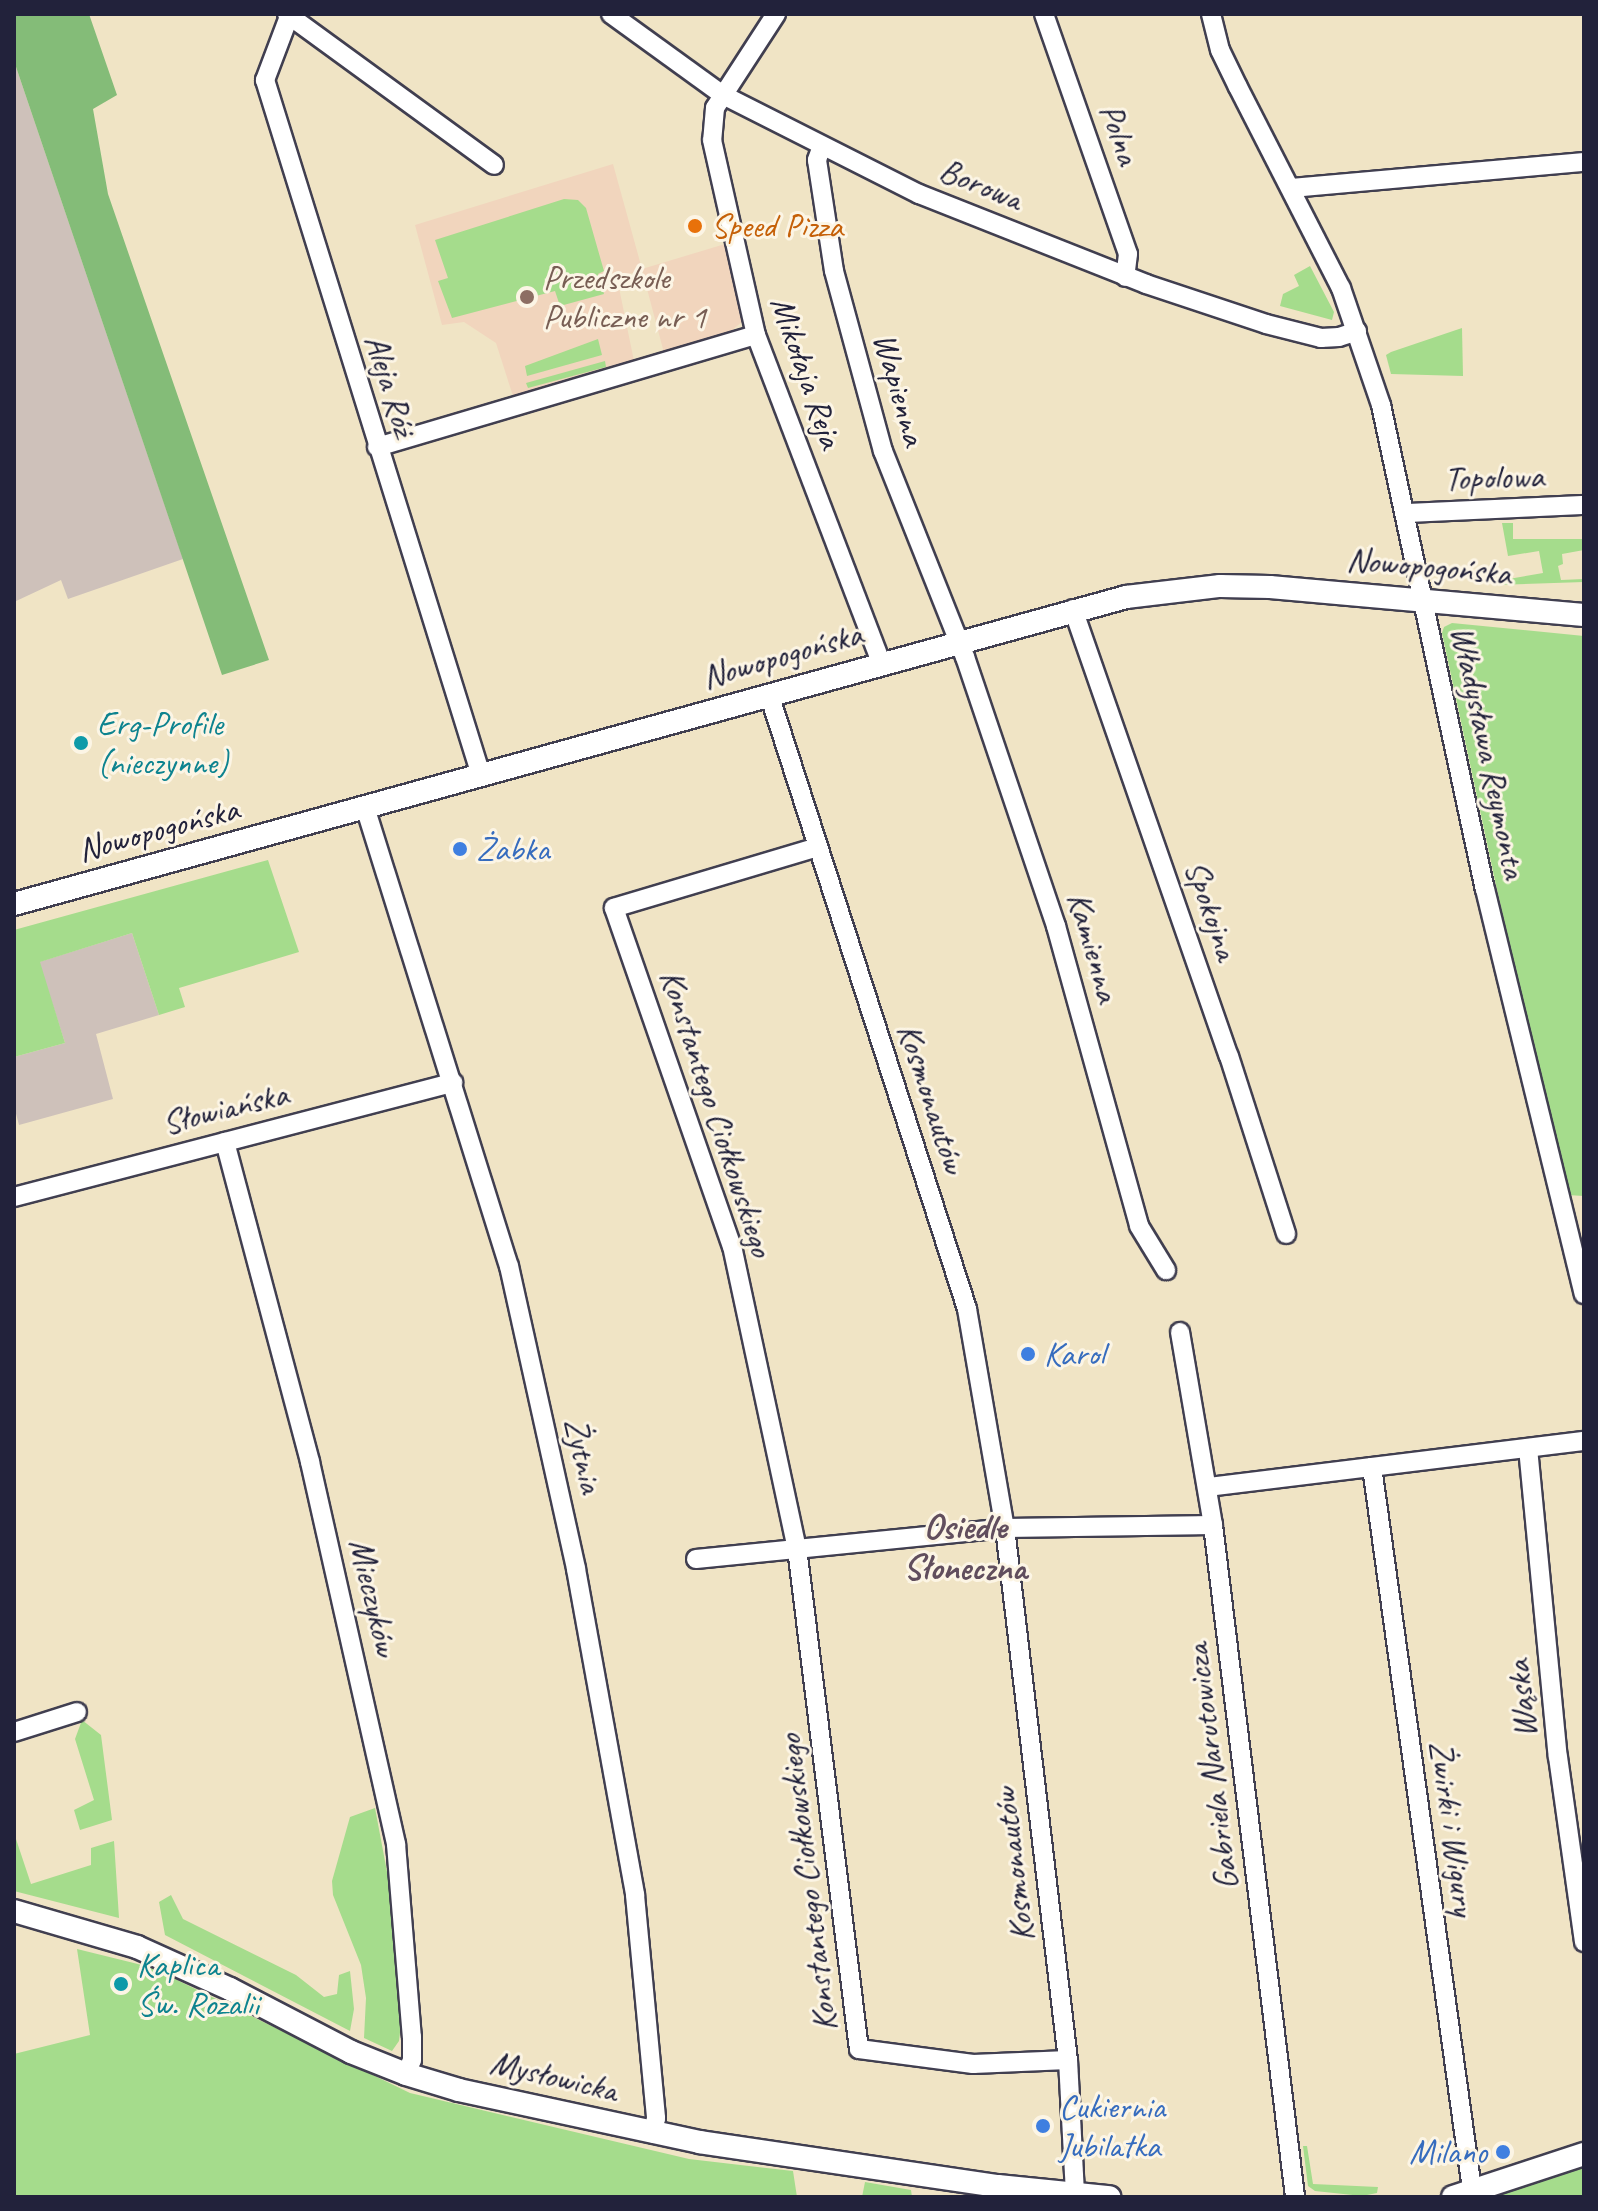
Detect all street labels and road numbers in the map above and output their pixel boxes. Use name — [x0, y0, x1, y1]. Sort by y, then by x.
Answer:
street label: Polna — [1091, 98, 1149, 170]
street label: Borowa — [934, 149, 1028, 219]
street label: Mikołaja Reja — [762, 291, 852, 453]
street label: Wapienna — [865, 328, 935, 450]
street label: Aleja Róż — [356, 329, 426, 441]
street label: Topolowa — [1444, 455, 1544, 499]
street label: Nowopogońska — [1345, 539, 1513, 593]
street label: Nowopogońska — [697, 613, 867, 697]
street label: Władysława Reymonta — [1442, 621, 1536, 883]
street label: Nowopogońska — [73, 788, 243, 870]
street label: Spokojna — [1176, 855, 1248, 965]
street label: Kamienna — [1059, 887, 1129, 1007]
street label: Konstantego Ciołkowskiego — [651, 965, 783, 1261]
street label: Kosmonautów — [889, 1018, 975, 1178]
street label: Słowiańska — [158, 1073, 292, 1143]
street label: Żytnia — [556, 1413, 612, 1497]
street label: Mieczyków — [341, 1535, 407, 1659]
street label: Gabriela Narutowicza — [1176, 1641, 1246, 1893]
street label: Wąska — [1497, 1658, 1545, 1740]
street label: Konstantego Ciołkowskiego — [769, 1732, 845, 2034]
street label: Żwirki i Wigury — [1421, 1738, 1485, 1918]
street label: Kosmonautów — [983, 1786, 1043, 1944]
street label: Mysłowicka — [487, 2042, 621, 2110]

